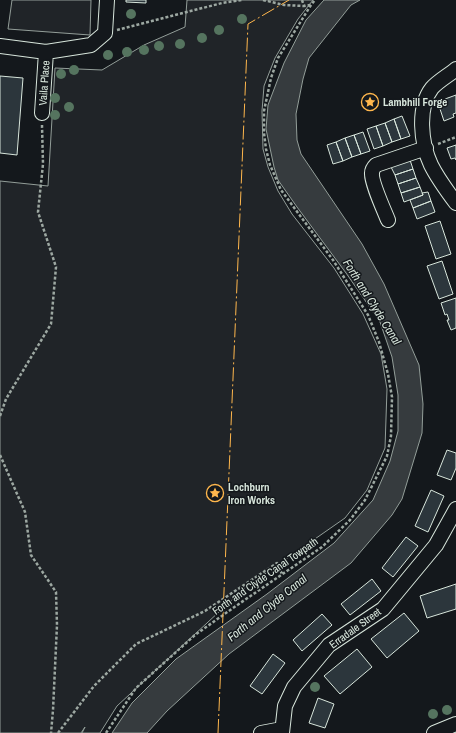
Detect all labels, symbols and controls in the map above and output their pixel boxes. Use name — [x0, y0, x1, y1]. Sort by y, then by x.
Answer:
street label: Vaila Place — [35, 60, 53, 106]
place icon: Lambhill Forge — [360, 92, 380, 112]
place label: Lambhill Forge — [383, 95, 447, 109]
water label: Forth and Clyde Canal — [339, 256, 405, 349]
place label: Lochburn Iron Works — [228, 480, 275, 507]
place icon: Lochburn Iron Works — [205, 483, 225, 503]
street label: Forth and Clyde Canal Towpath — [210, 534, 320, 618]
water label: Forth and Clyde Canal — [224, 572, 310, 644]
street label: Erradale Street — [326, 604, 384, 651]

